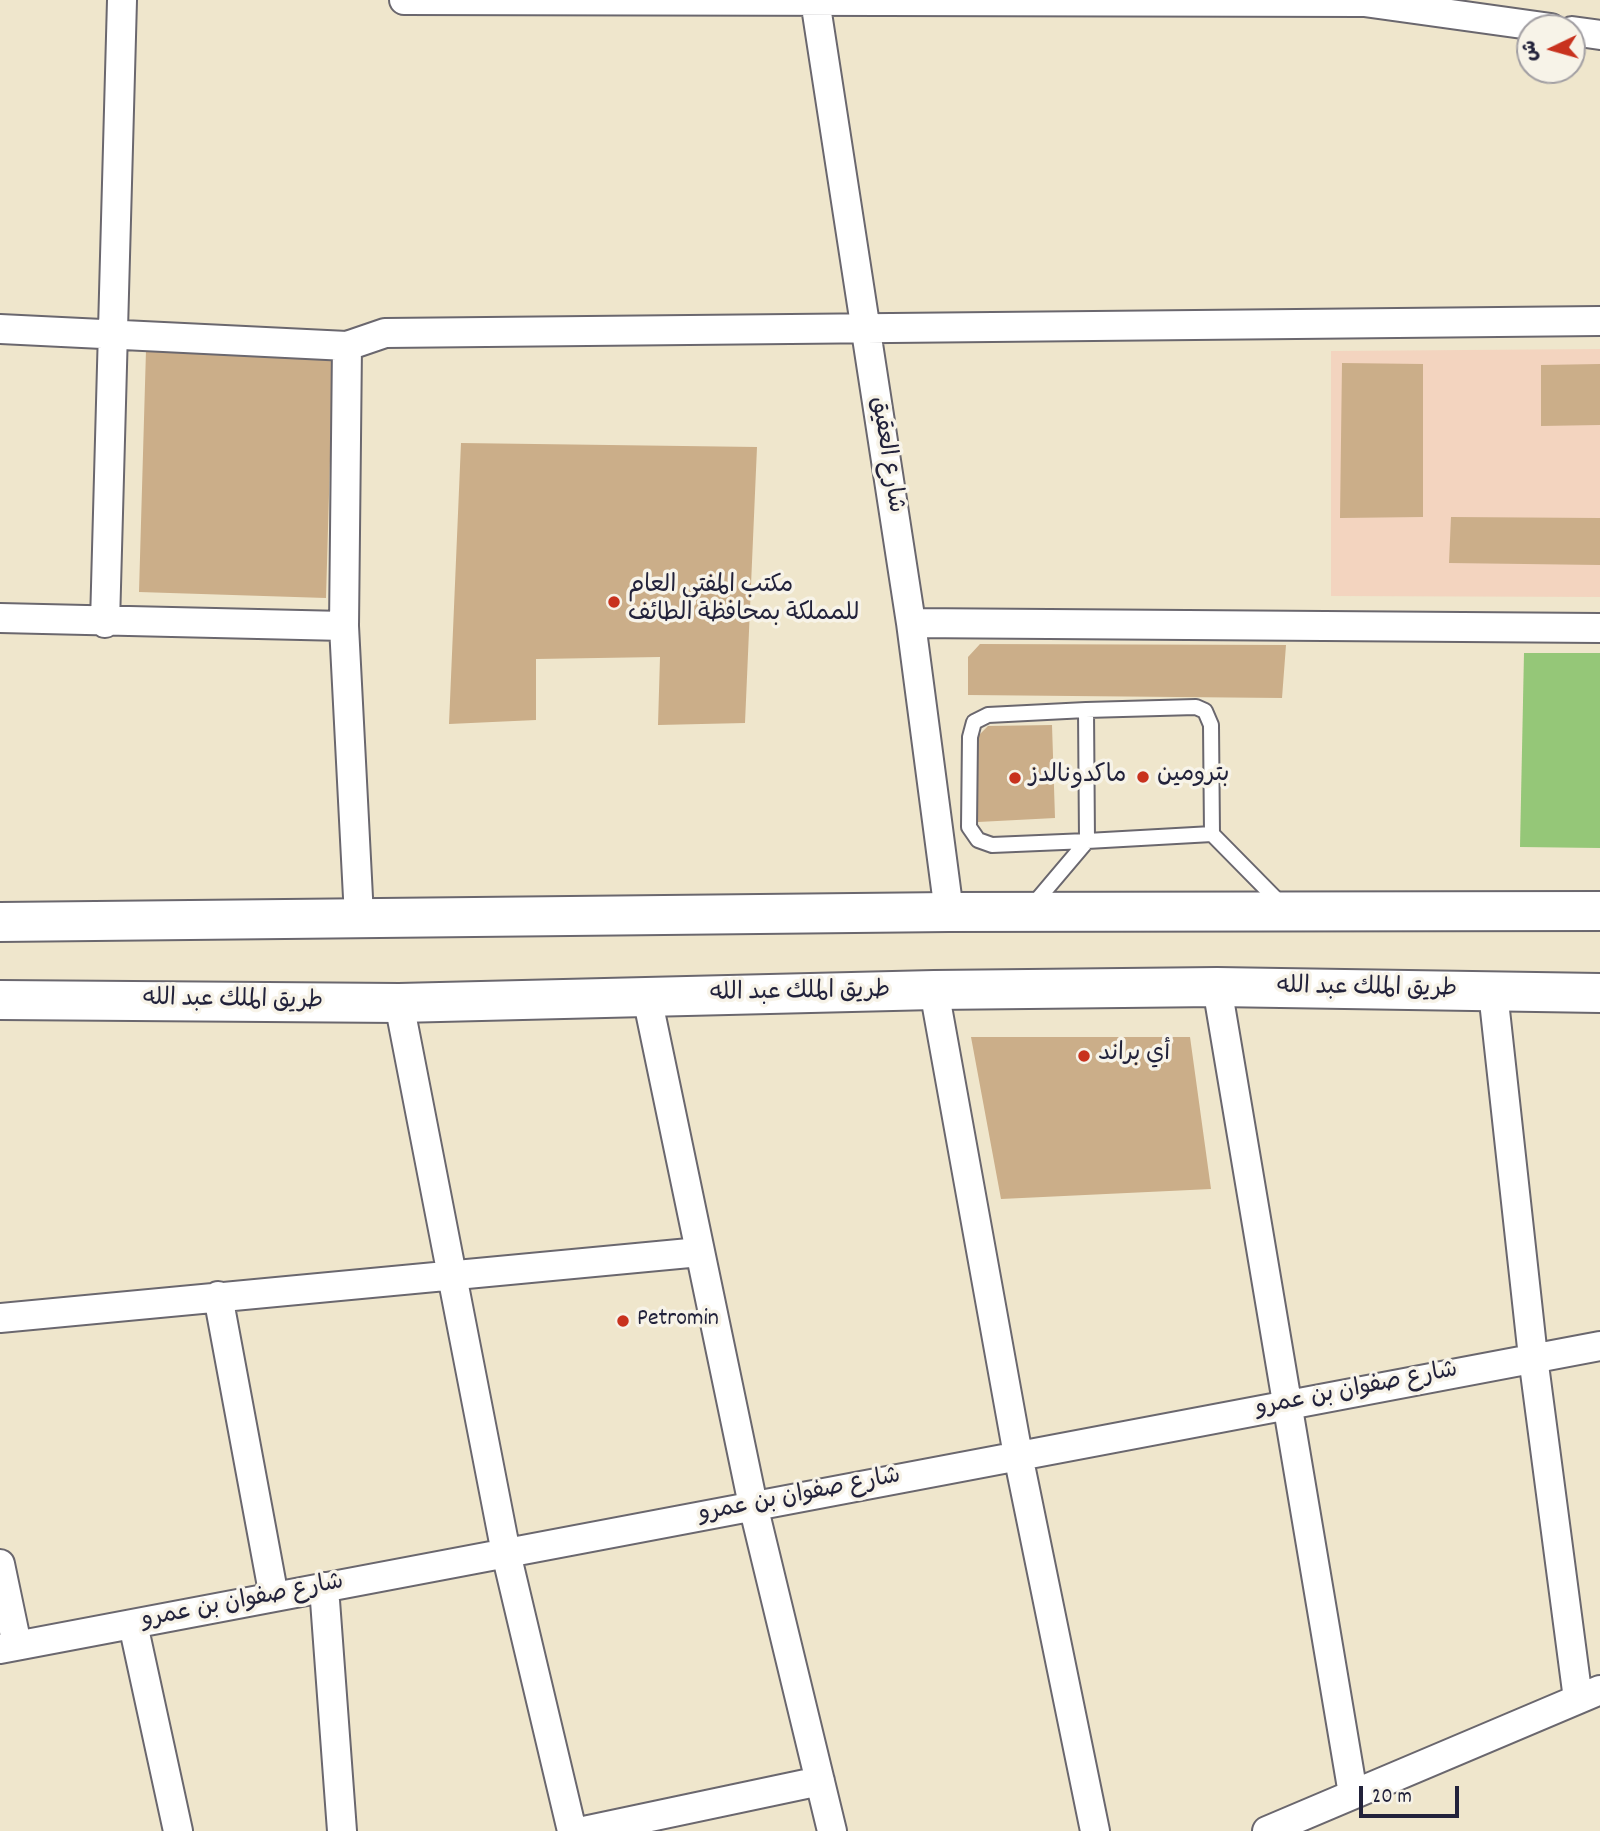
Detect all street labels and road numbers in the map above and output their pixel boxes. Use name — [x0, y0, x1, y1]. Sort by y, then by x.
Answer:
street label: شارع العقيق — [862, 395, 908, 515]
street label: طريق الملك عبد الله — [1277, 974, 1457, 1006]
street label: طريق الملك عبد الله — [710, 978, 890, 1010]
street label: طريق الملك عبد الله — [143, 986, 323, 1018]
street label: شارع صفوان بن عمرو — [1254, 1357, 1460, 1425]
street label: شارع صفوان بن عمرو — [697, 1463, 903, 1531]
street label: شارع صفوان بن عمرو — [140, 1569, 346, 1637]

